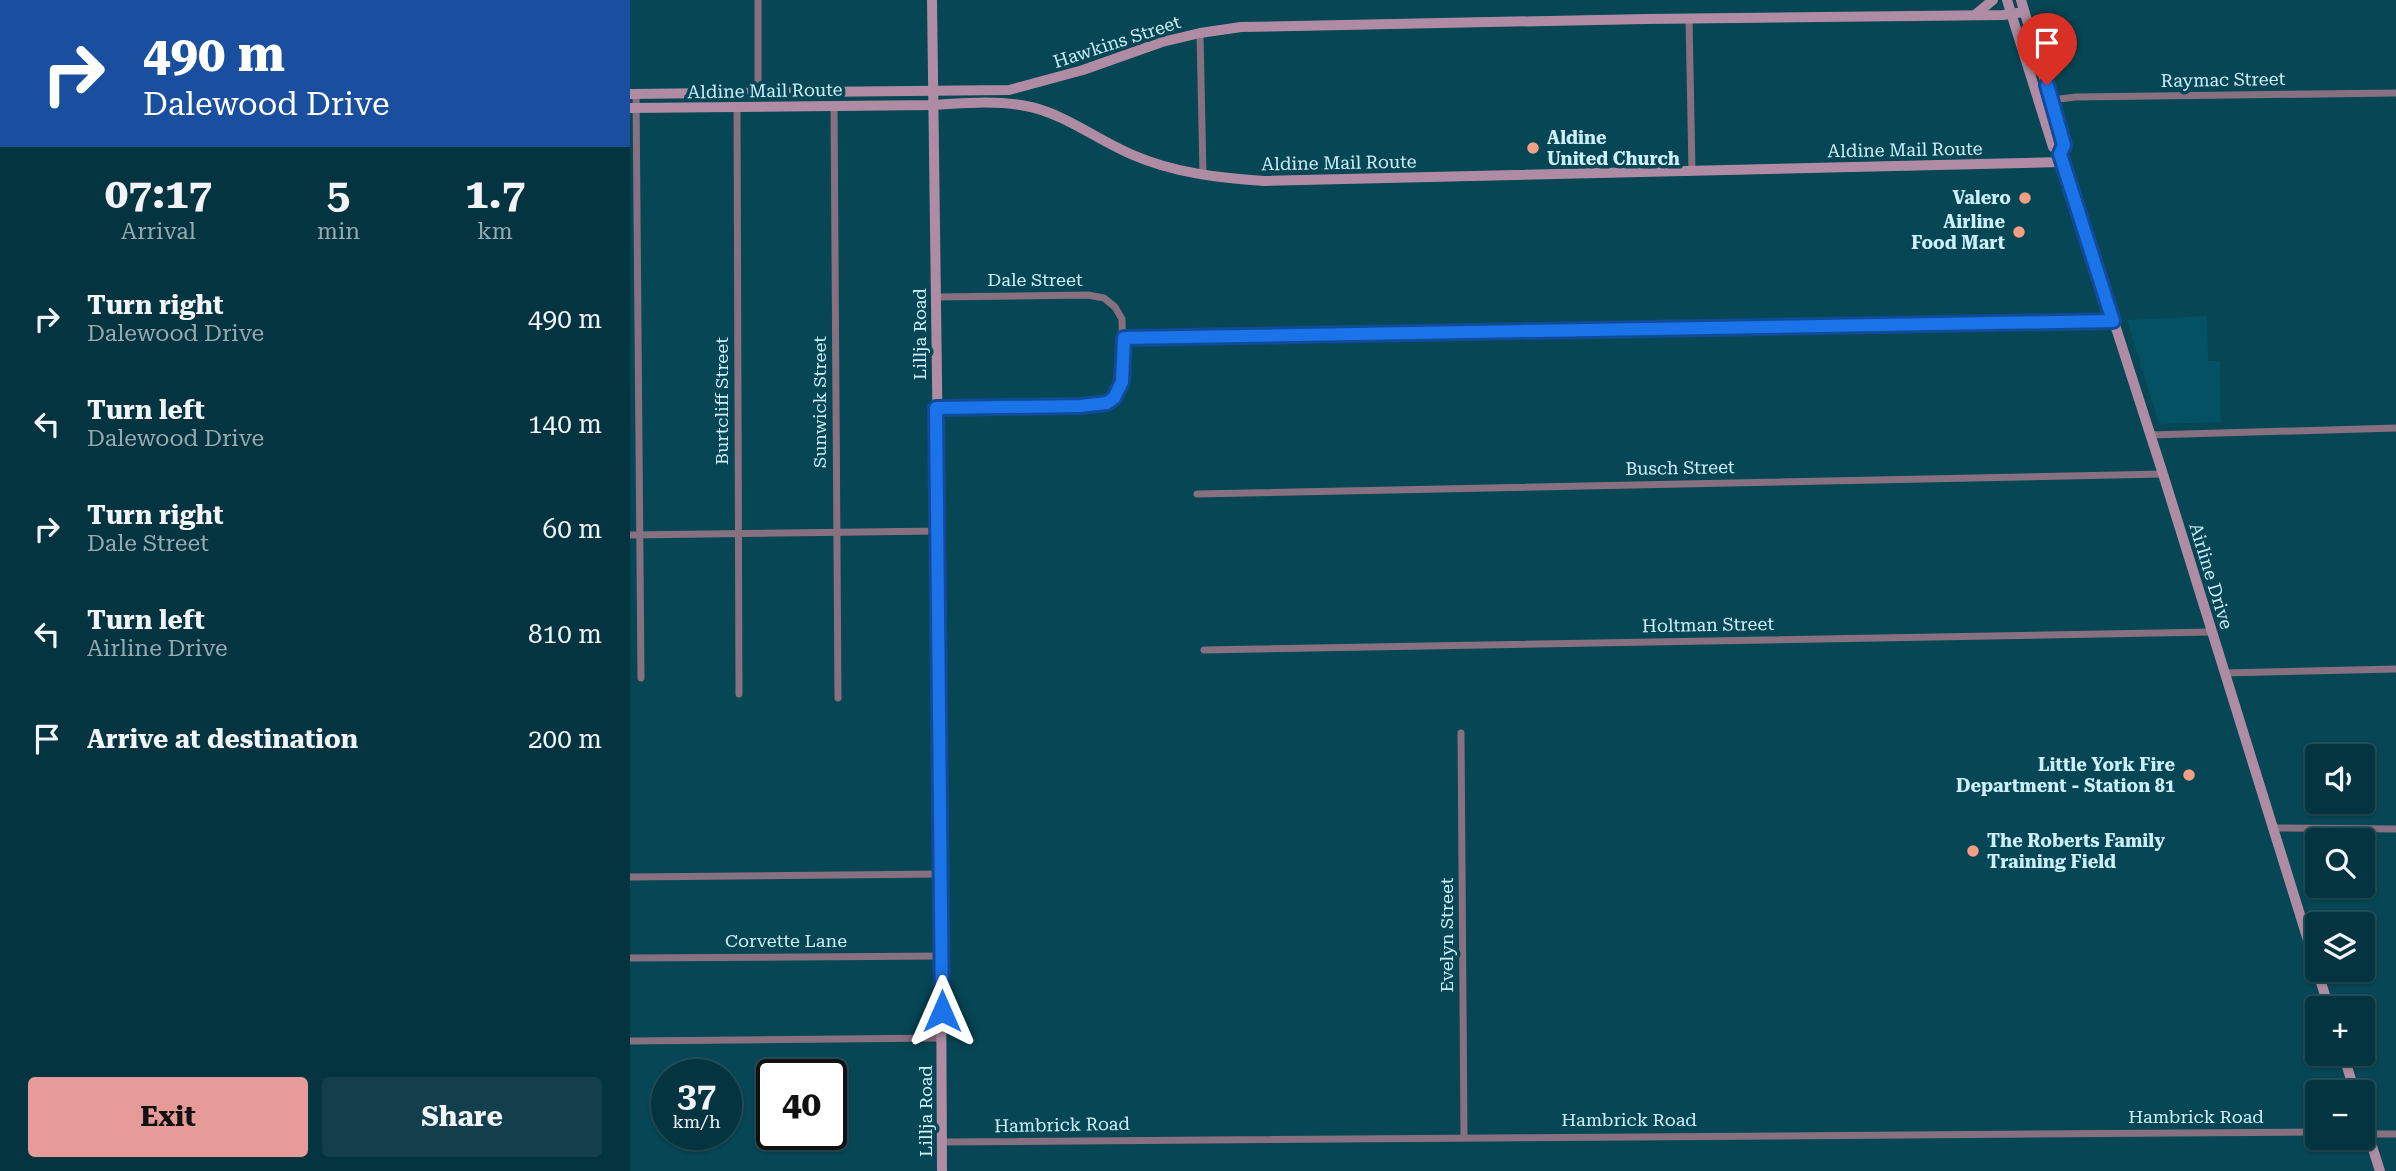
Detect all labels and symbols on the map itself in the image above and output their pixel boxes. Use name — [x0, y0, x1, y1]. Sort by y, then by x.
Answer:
street label: Hawkins Street — [1051, 11, 1183, 72]
pin — [2017, 13, 2077, 85]
street label: Raymac Street — [2161, 68, 2286, 91]
street label: Aldine Mail Route — [687, 79, 843, 102]
place label: Aldine United Church — [1547, 127, 1680, 169]
street label: Aldine Mail Route — [1827, 138, 1983, 161]
marker: Aldine United Church — [1525, 140, 1541, 156]
street label: Aldine Mail Route — [1261, 151, 1417, 174]
place label: Valero — [1952, 187, 2011, 208]
marker: Valero — [2017, 190, 2033, 206]
place label: Airline Food Mart — [1911, 211, 2005, 253]
marker: Airline Food Mart — [2011, 224, 2027, 240]
street label: Dale Street — [987, 269, 1083, 290]
street label: Lillja Road — [909, 288, 930, 380]
street label: Sunwick Street — [809, 336, 830, 468]
street label: Burtcliff Street — [711, 337, 732, 465]
street label: Busch Street — [1625, 456, 1735, 479]
street label: Airline Drive — [2185, 520, 2238, 632]
street label: Holtman Street — [1642, 613, 1774, 636]
place label: Little York Fire Department - Station 81 — [1956, 754, 2175, 796]
marker: Little York Fire Department - Station 81 — [2181, 767, 2197, 783]
place label: The Roberts Family Training Field — [1987, 830, 2165, 872]
marker: The Roberts Family Training Field — [1965, 843, 1981, 859]
street label: Evelyn Street — [1436, 877, 1457, 993]
street label: Corvette Lane — [725, 930, 847, 951]
position arrow — [905, 974, 979, 1048]
speed limit sign: 40 — [756, 1059, 847, 1150]
street label: Lillja Road — [915, 1065, 936, 1157]
street label: Hambrick Road — [2128, 1106, 2264, 1127]
street label: Hambrick Road — [1561, 1109, 1697, 1130]
street label: Hambrick Road — [994, 1113, 1130, 1136]

